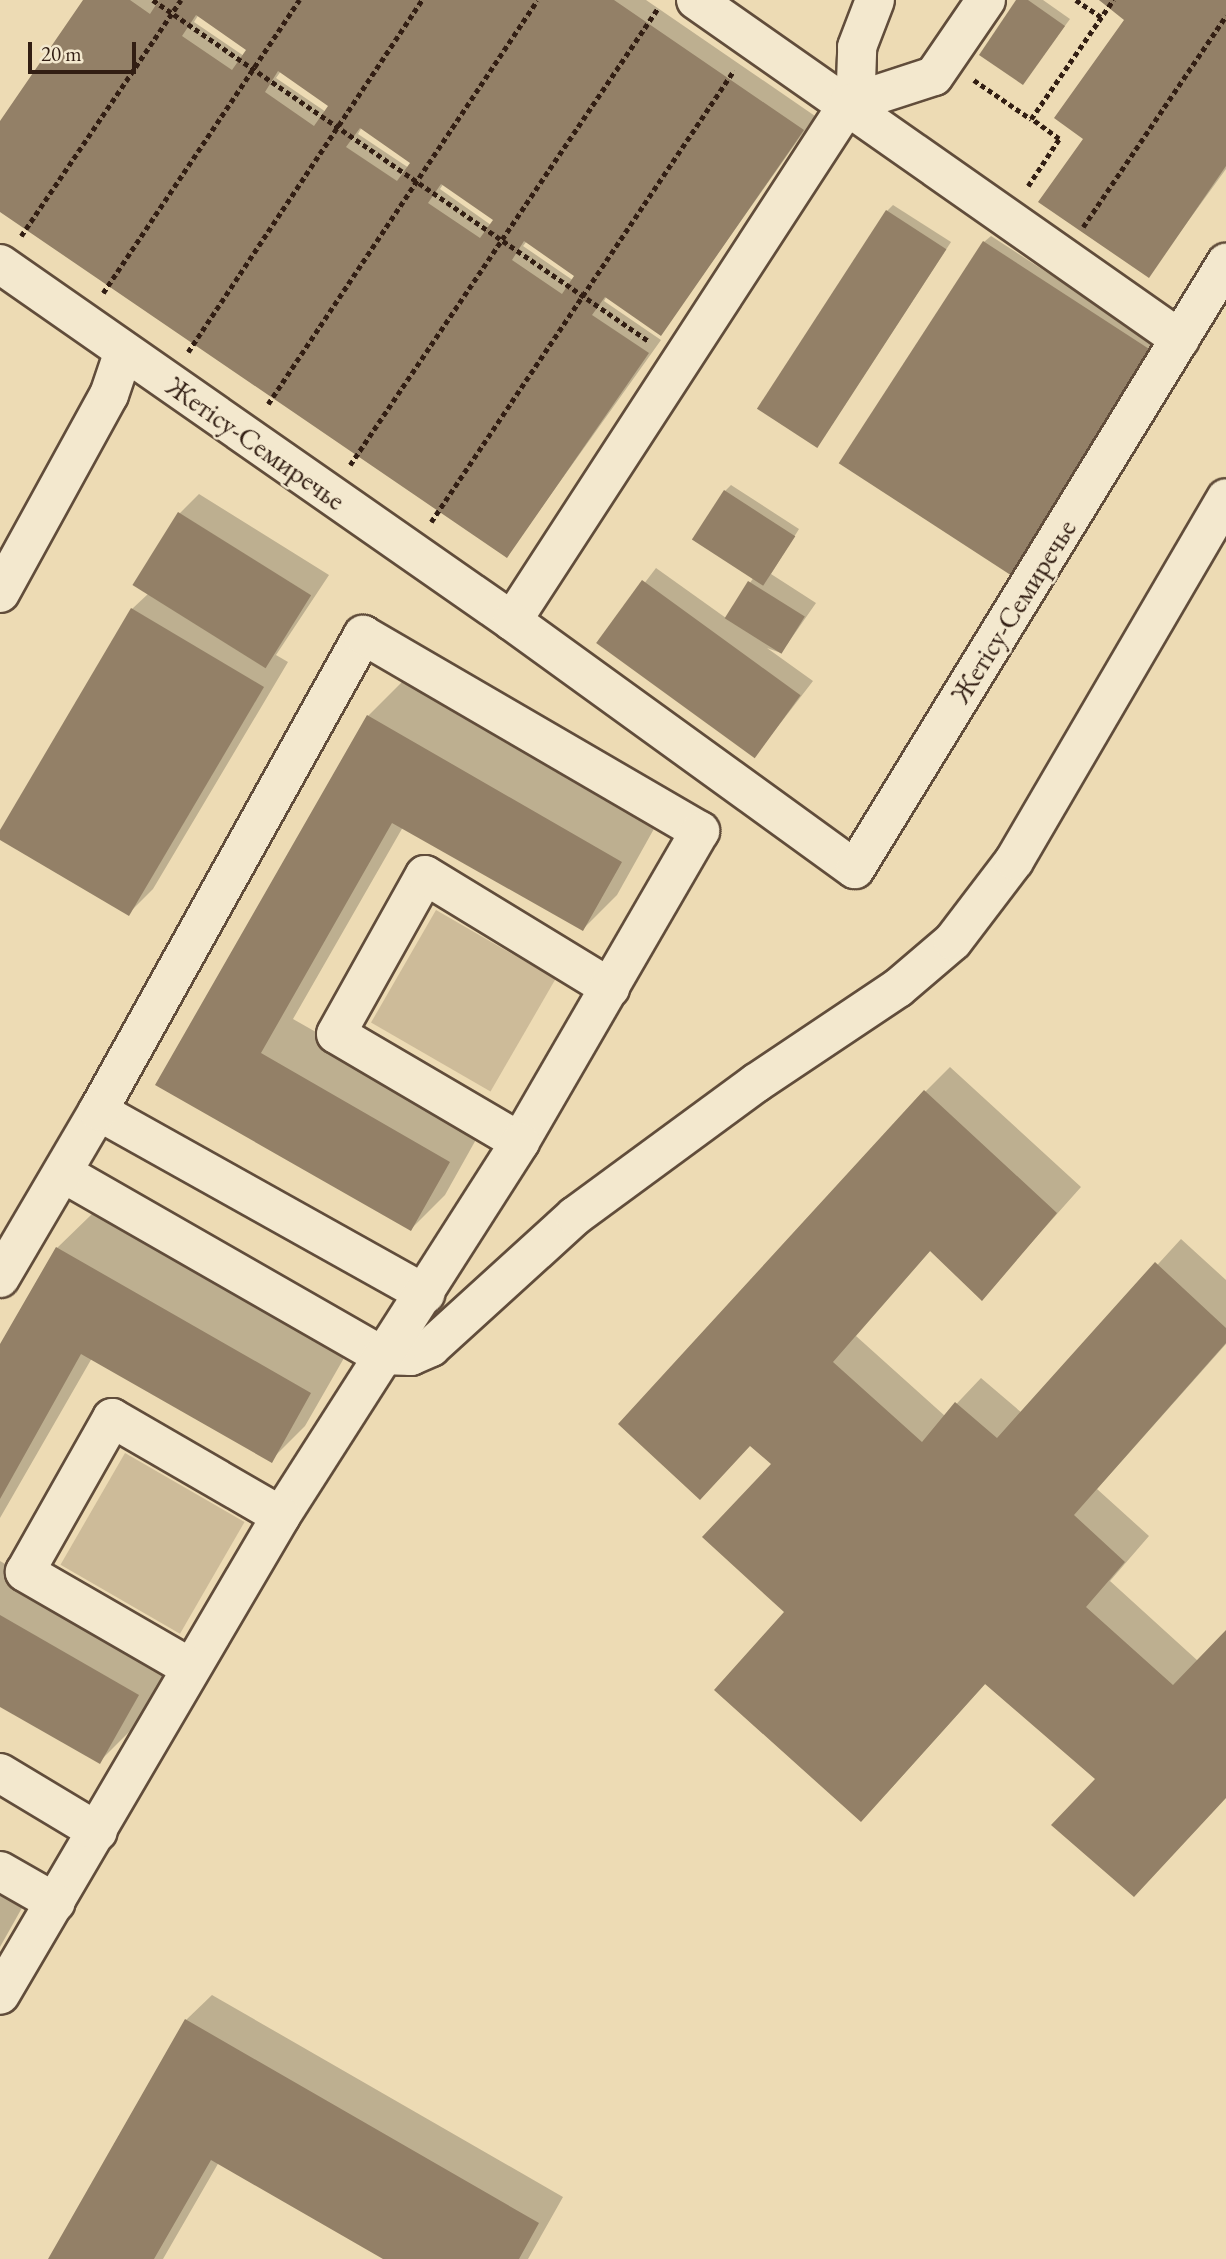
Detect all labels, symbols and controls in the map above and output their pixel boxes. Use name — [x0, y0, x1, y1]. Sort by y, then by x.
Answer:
scale bar — [32, 28, 140, 72]
text: 20 m — [41, 40, 82, 67]
street label: Жетісу-Семиречье — [160, 369, 352, 517]
street label: Жетісу-Семиречье — [943, 513, 1083, 709]

